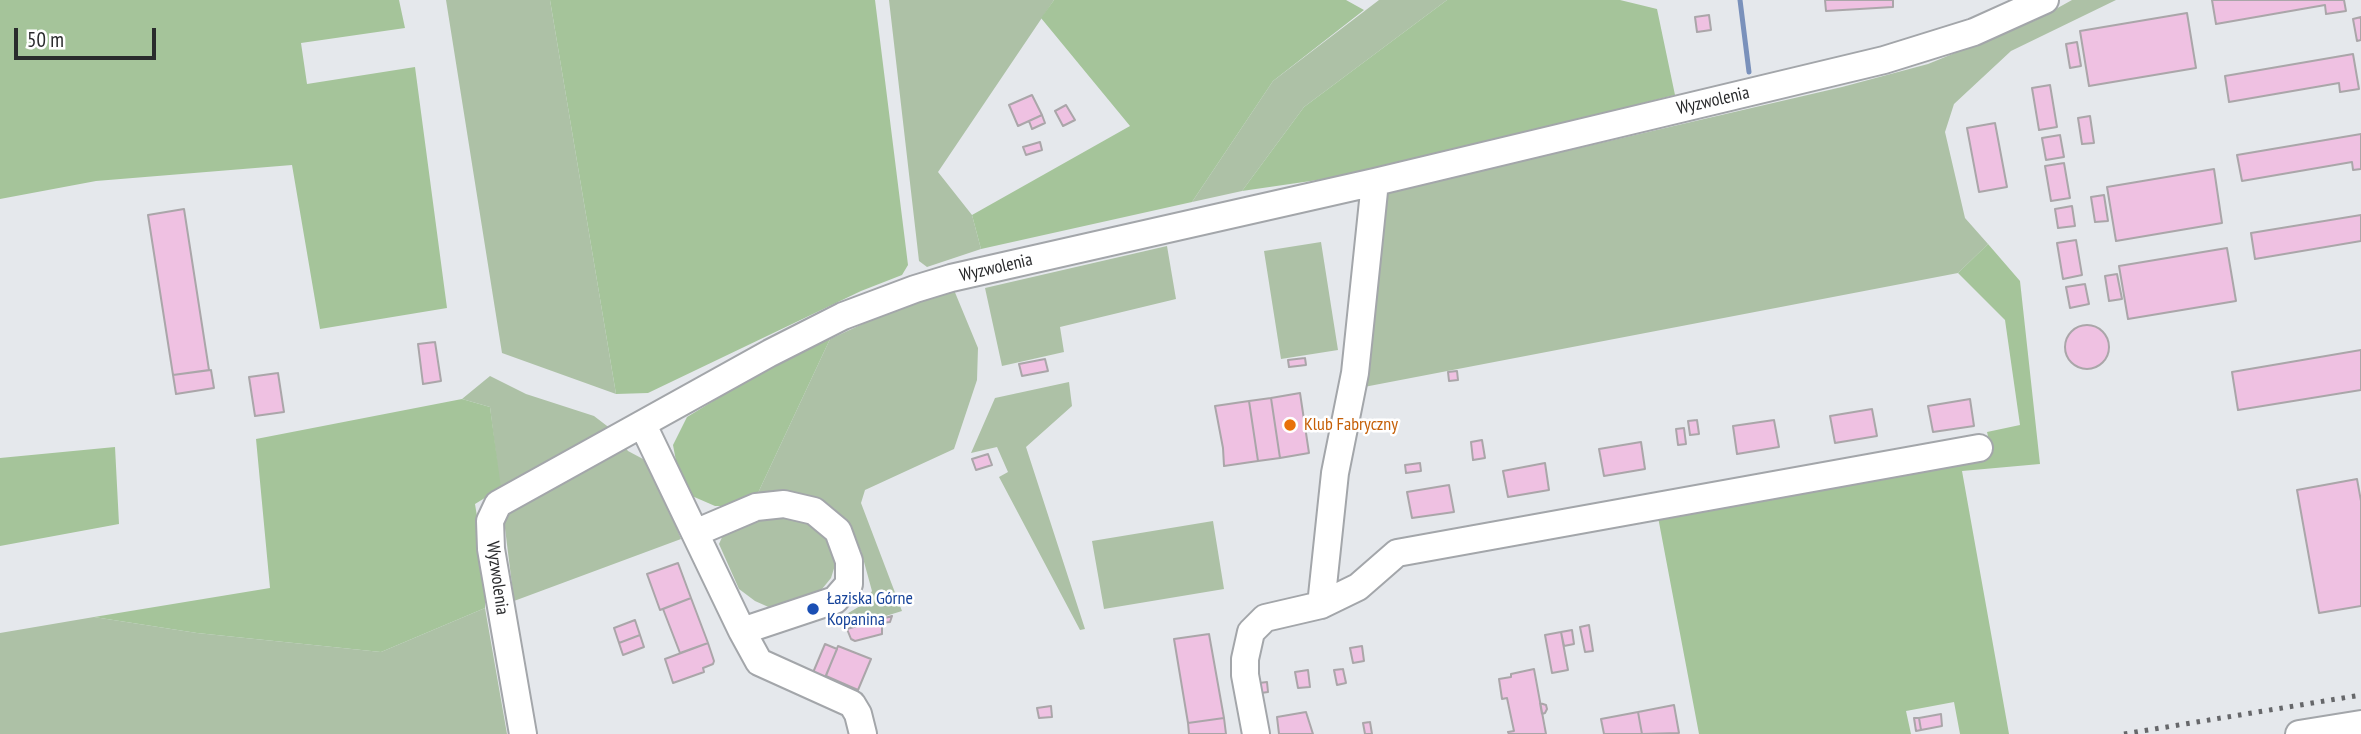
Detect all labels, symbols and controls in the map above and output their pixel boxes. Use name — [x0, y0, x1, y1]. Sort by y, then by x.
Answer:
scale bar — [18, 14, 159, 58]
text: 50 m — [27, 26, 64, 53]
street label: Wyzwolenia — [1675, 82, 1751, 120]
street label: Wyzwolenia — [958, 249, 1034, 287]
place label: Klub Fabryczny — [1304, 414, 1398, 436]
marker: Klub Fabryczny — [1282, 417, 1298, 433]
street label: Wyzwolenia — [481, 540, 513, 616]
place label: Łaziska Górne Kopanina — [827, 588, 913, 630]
marker: Łaziska Górne Kopanina — [805, 601, 821, 617]

